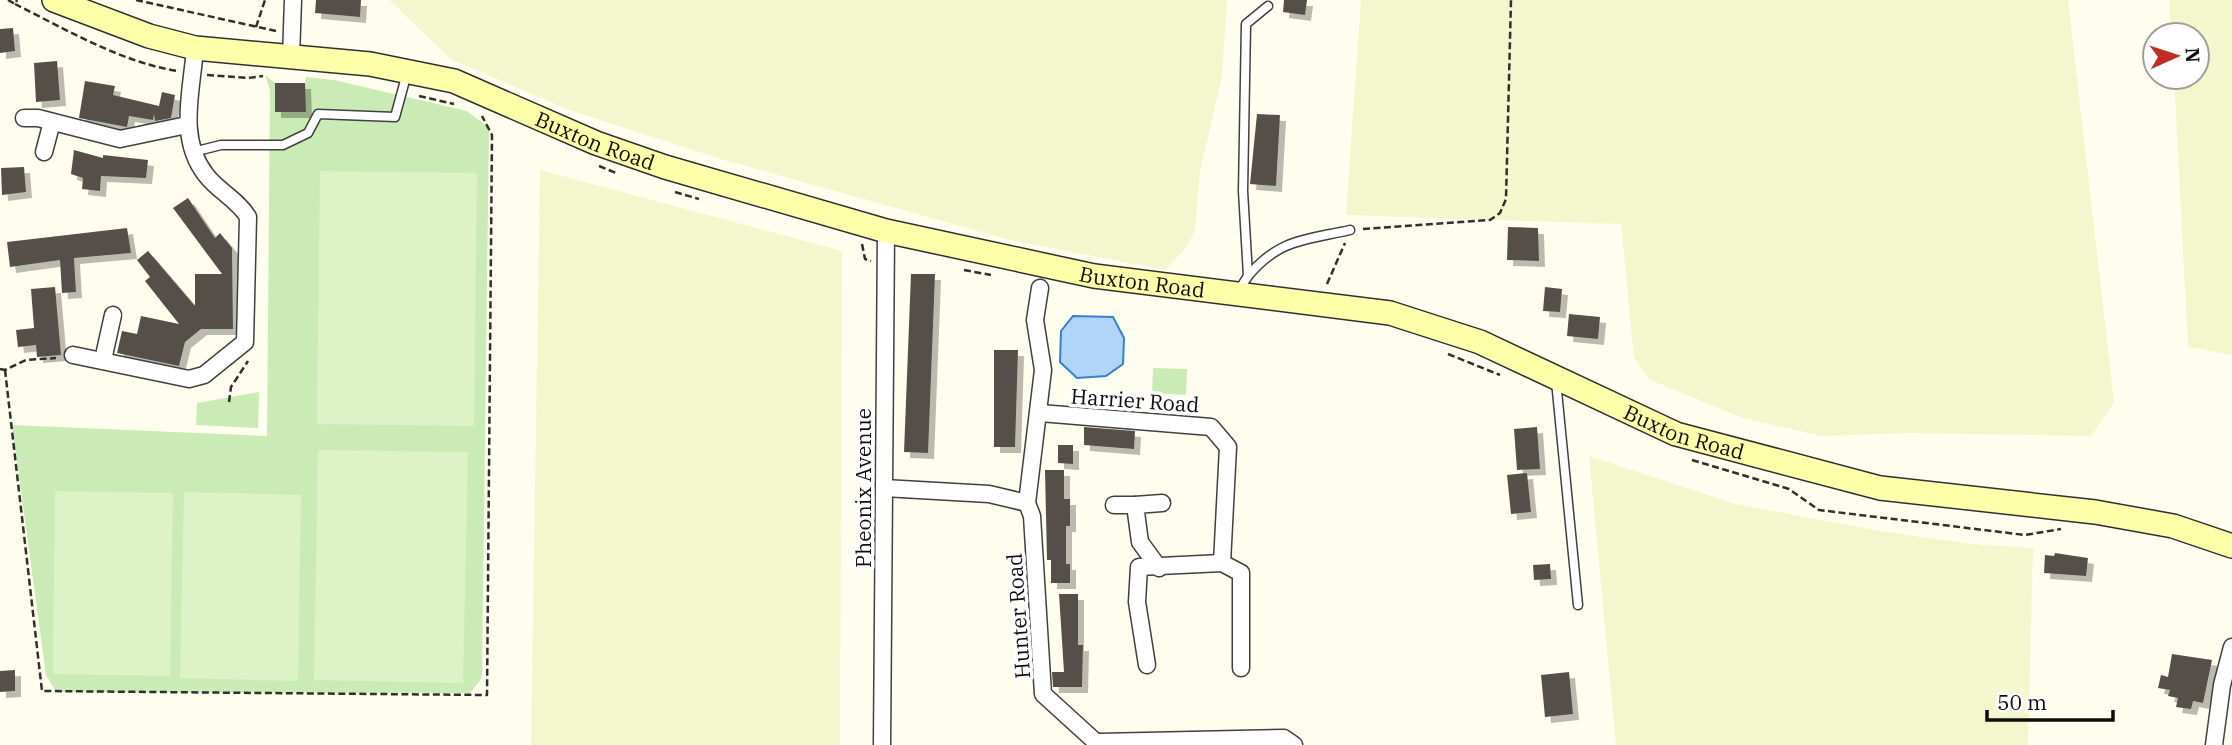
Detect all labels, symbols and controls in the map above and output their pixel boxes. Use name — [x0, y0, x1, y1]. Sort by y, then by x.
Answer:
north arrow — [2141, 21, 2211, 91]
text: N — [2181, 47, 2205, 63]
street label: Buxton Road — [531, 104, 659, 177]
street label: Buxton Road — [1077, 259, 1207, 304]
street label: Harrier Road — [1070, 382, 1200, 418]
street label: Buxton Road — [1619, 398, 1748, 466]
street label: Pheonix Avenue — [849, 408, 877, 568]
street label: Hunter Road — [1000, 552, 1036, 680]
scale bar — [1987, 678, 2113, 722]
text: 50 m — [1997, 688, 2047, 716]

